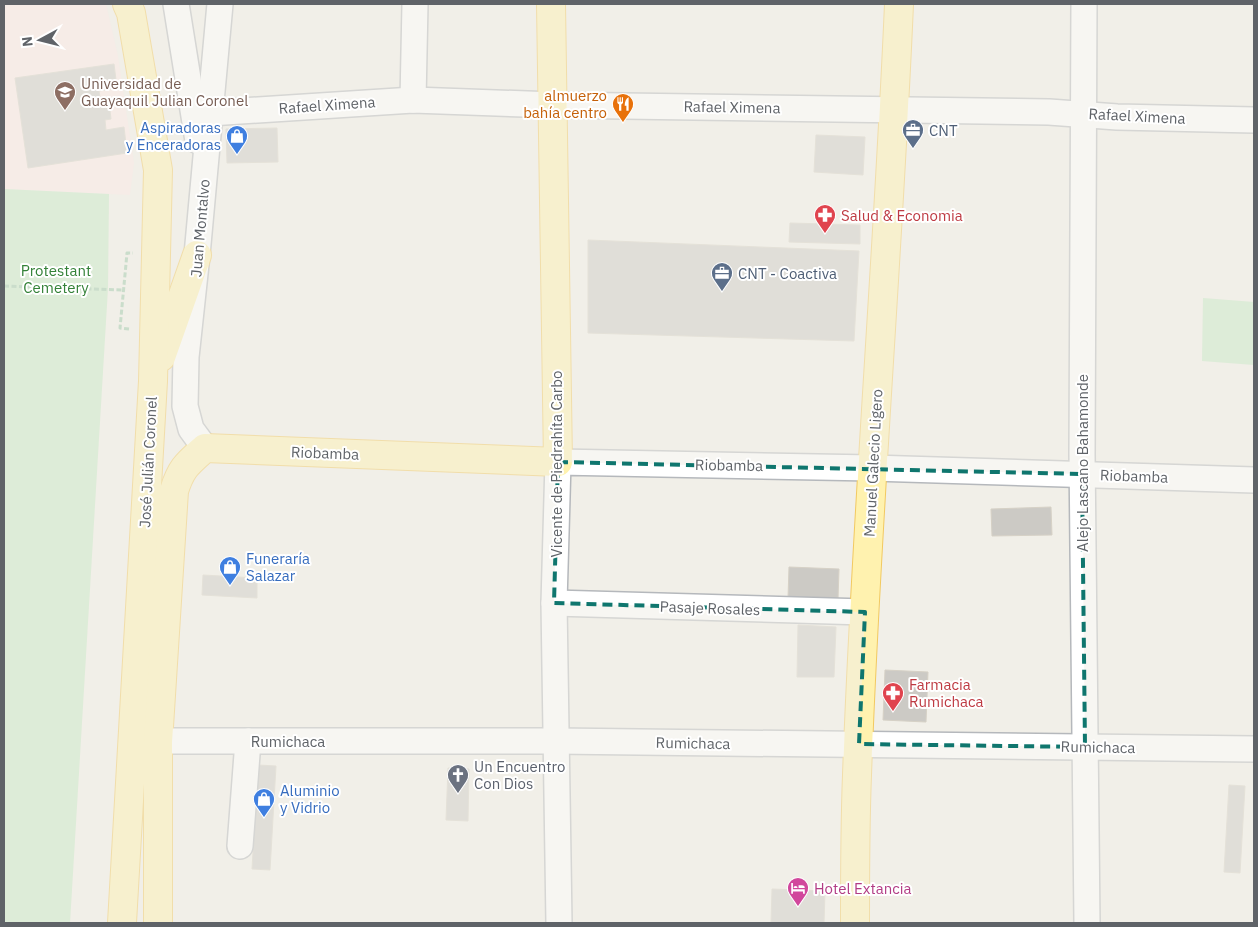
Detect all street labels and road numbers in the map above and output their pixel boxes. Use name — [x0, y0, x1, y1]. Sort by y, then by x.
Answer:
street label: Rafael Ximena — [278, 92, 376, 118]
street label: Rafael Ximena — [683, 97, 781, 117]
street label: Rafael Ximena — [1088, 104, 1186, 128]
street label: Juan Montalvo — [186, 178, 214, 278]
street label: Vicente de Piedrahíta Carbo — [547, 371, 566, 557]
street label: Alejo Lascano Bahamonde — [1073, 374, 1092, 552]
street label: Manuel Galecio Ligero — [860, 388, 886, 538]
street label: José Julián Coronel — [135, 396, 161, 528]
street label: Riobamba — [291, 442, 359, 464]
street label: Riobamba — [695, 455, 763, 475]
street label: Riobamba — [1100, 465, 1168, 487]
street label: Pasaje Rosales — [659, 597, 761, 619]
street label: Rumichaca — [251, 732, 325, 751]
street label: Rumichaca — [656, 733, 730, 753]
street label: Rumichaca — [1061, 737, 1135, 757]

